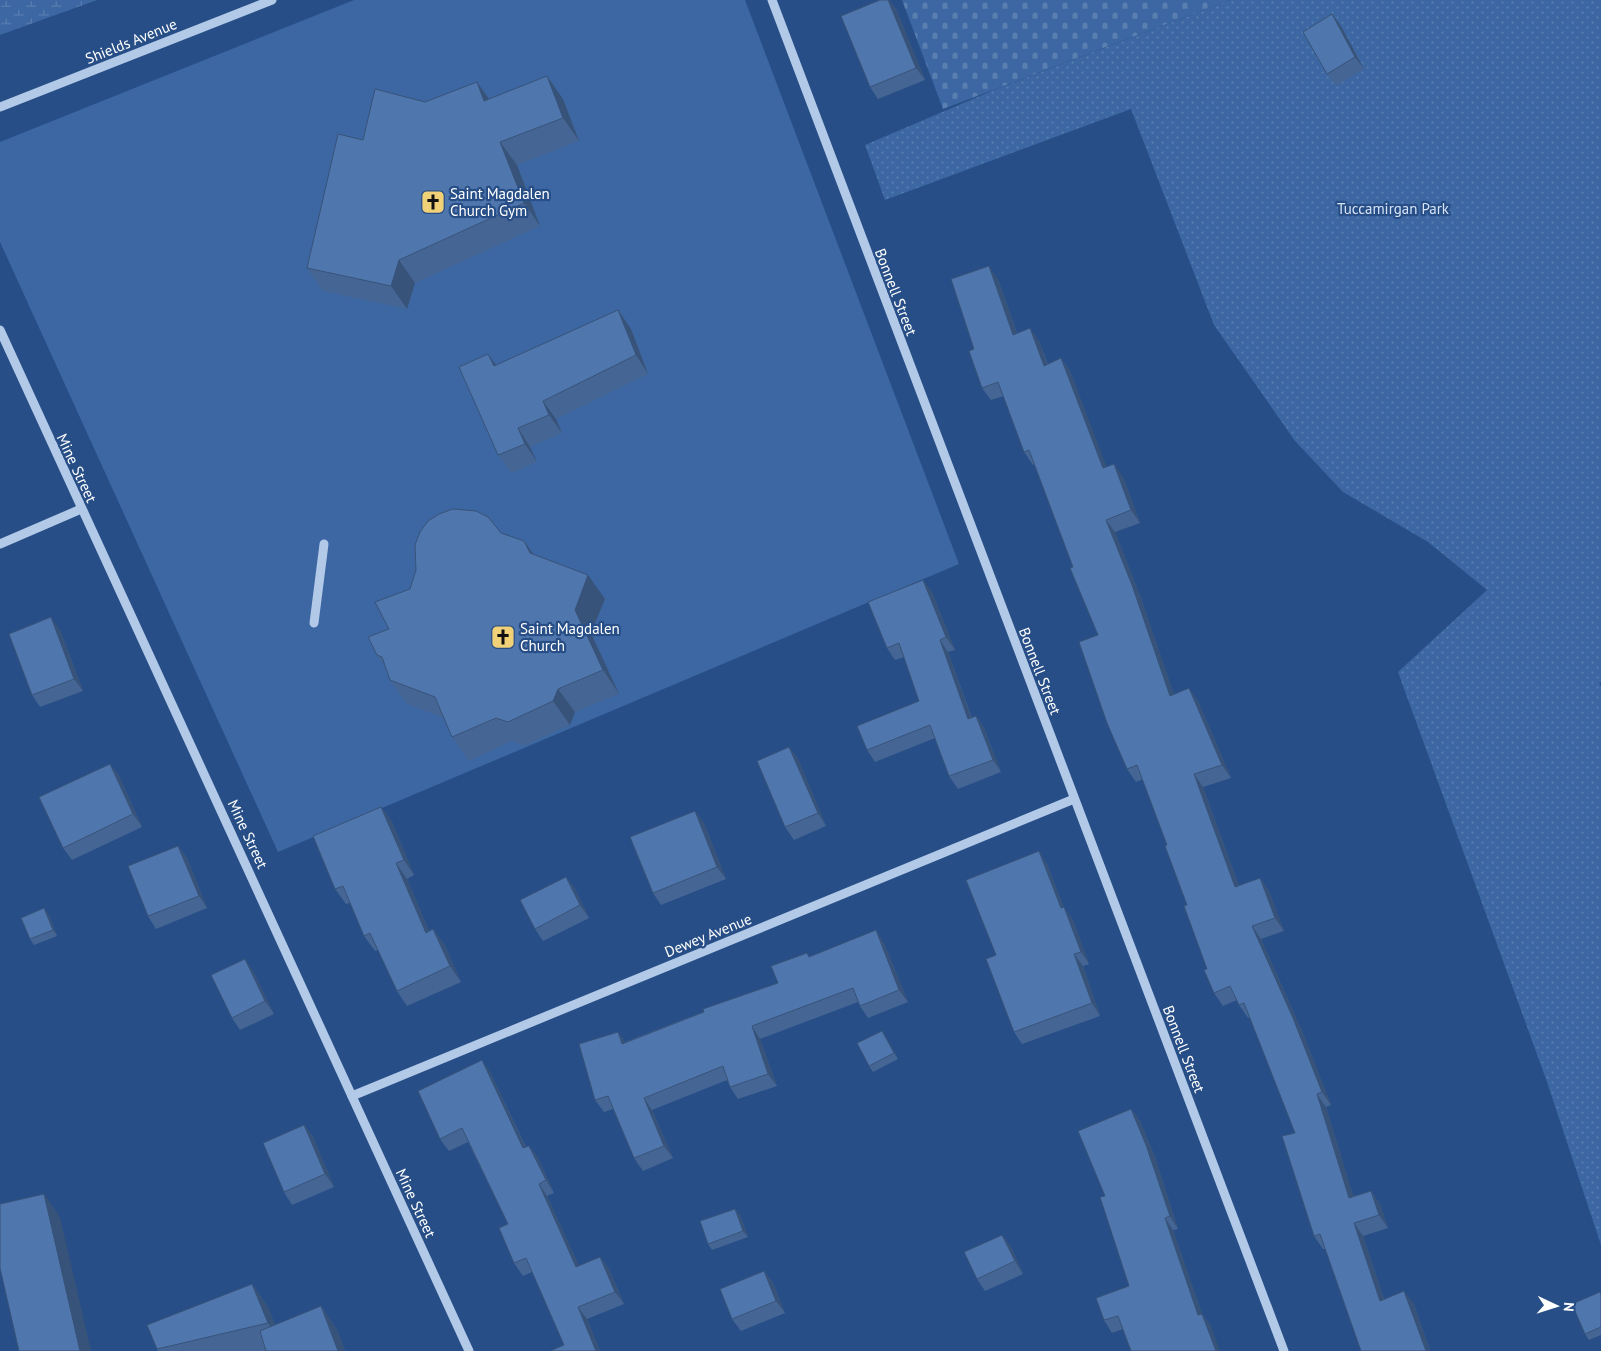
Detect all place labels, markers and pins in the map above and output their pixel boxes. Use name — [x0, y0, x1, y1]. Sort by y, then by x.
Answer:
place label: Saint Magdalen Church Gym — [450, 184, 550, 220]
church icon: Saint Magdalen Church Gym — [420, 189, 446, 215]
place label: Saint Magdalen Church — [520, 619, 620, 655]
church icon: Saint Magdalen Church — [490, 624, 516, 650]

